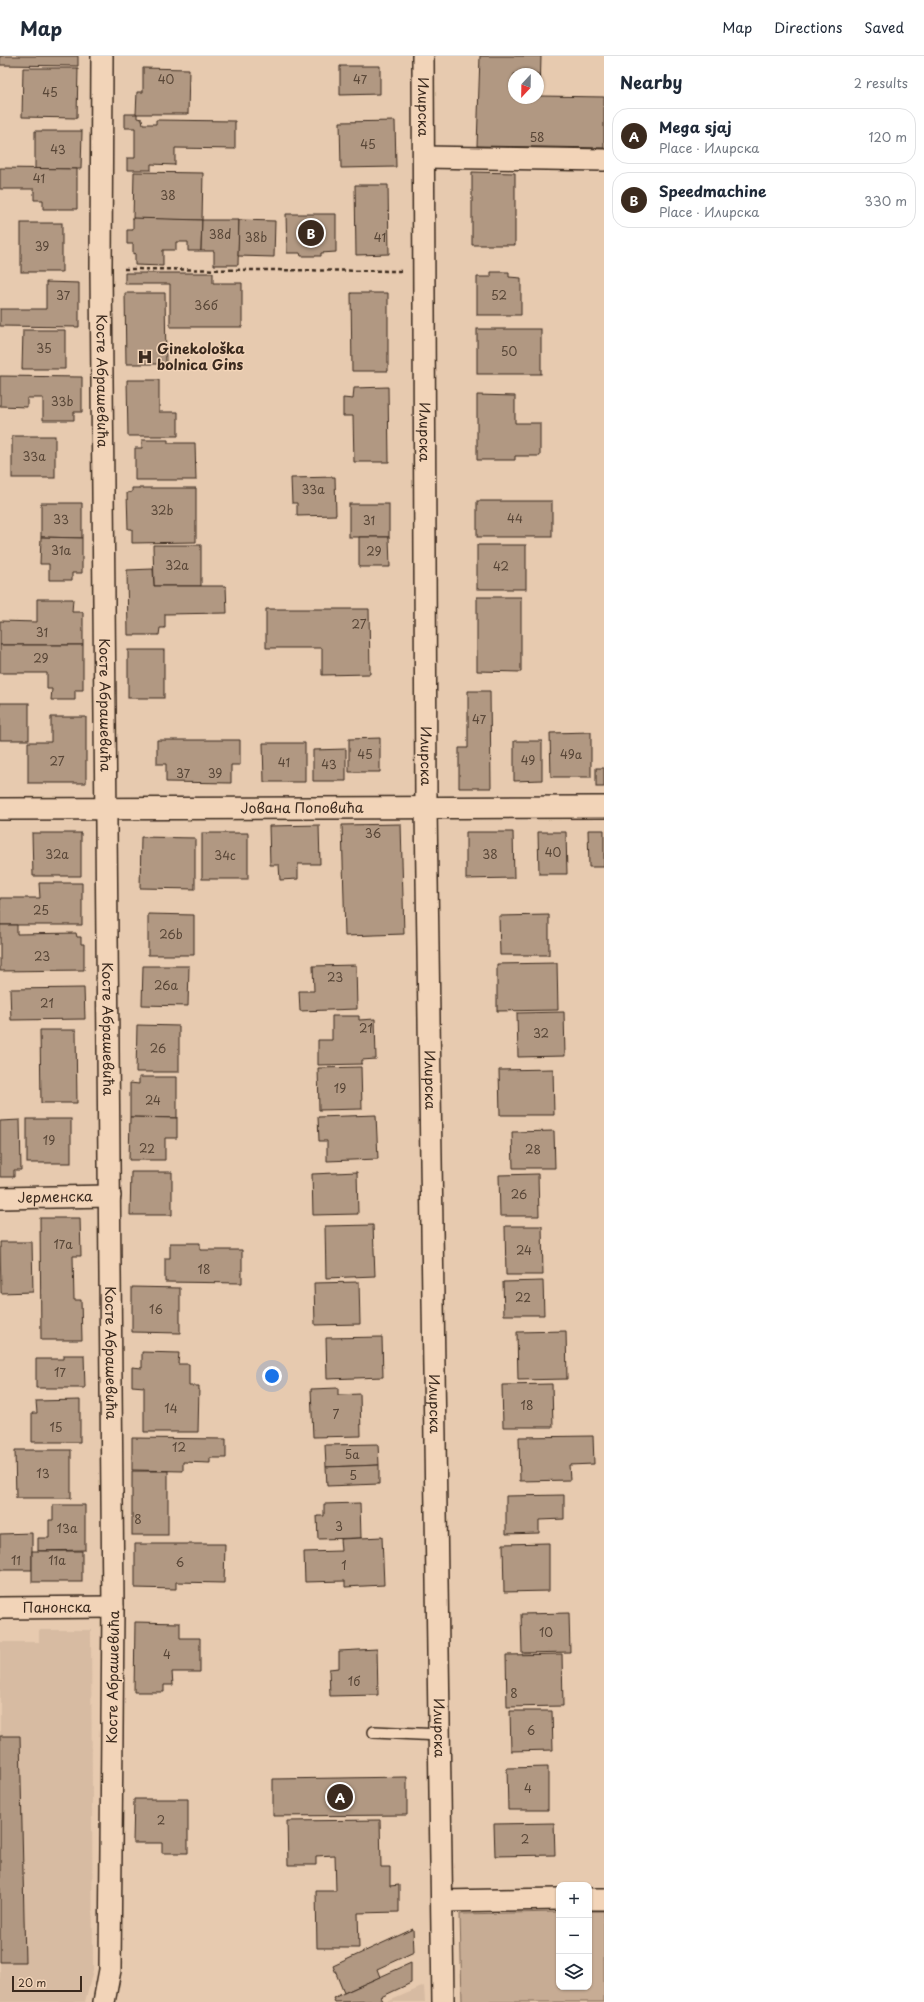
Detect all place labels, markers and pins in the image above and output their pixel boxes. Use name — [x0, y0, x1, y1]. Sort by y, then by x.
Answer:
pin: B — [298, 218, 324, 248]
place label: Ginekološka bolnica Gins — [157, 338, 245, 375]
hospital icon: Ginekološka bolnica Gins — [136, 348, 154, 366]
pin: A — [327, 1782, 353, 1812]

